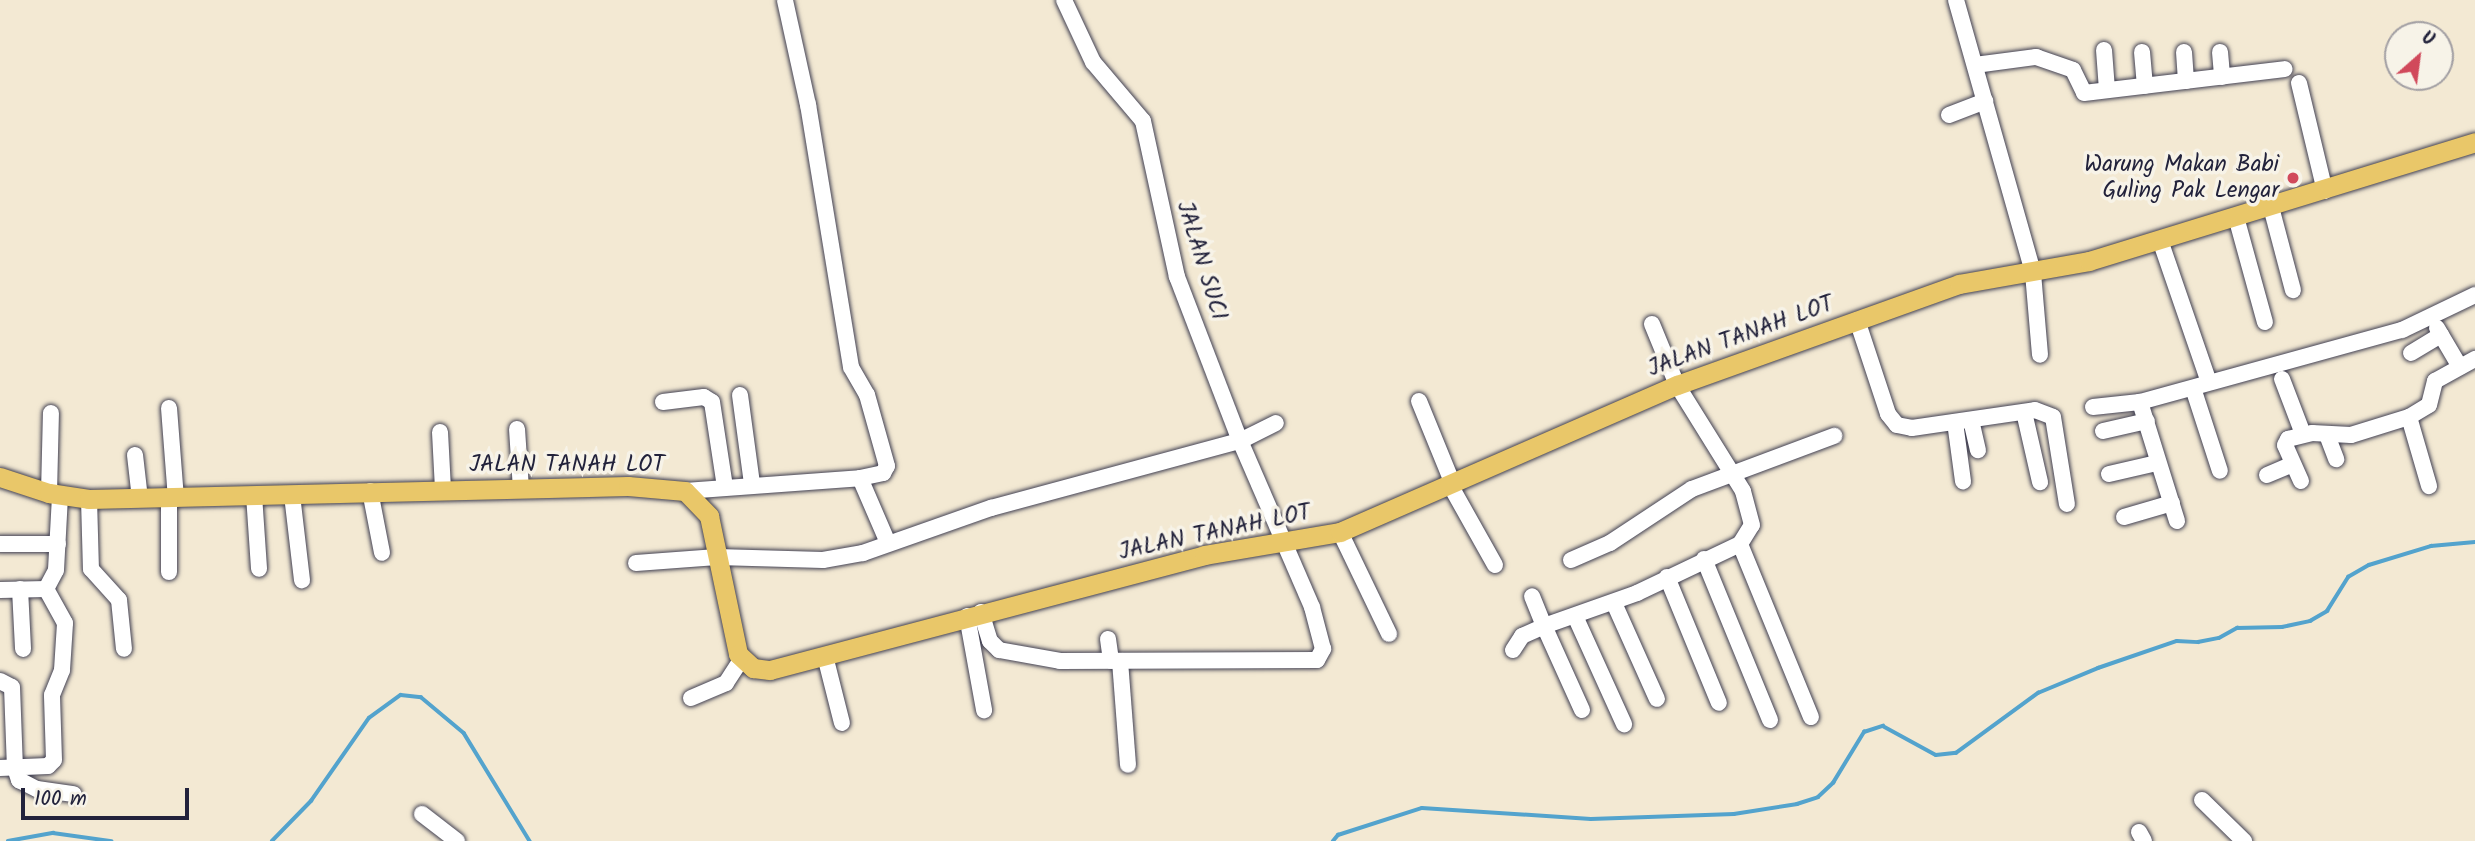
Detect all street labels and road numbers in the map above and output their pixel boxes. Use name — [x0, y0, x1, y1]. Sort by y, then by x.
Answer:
street label: JALAN SUCI — [1170, 198, 1232, 324]
street label: JALAN TANAH LOT — [1644, 291, 1838, 383]
street label: JALAN TANAH LOT — [469, 451, 665, 479]
street label: JALAN TANAH LOT — [1117, 499, 1313, 567]

